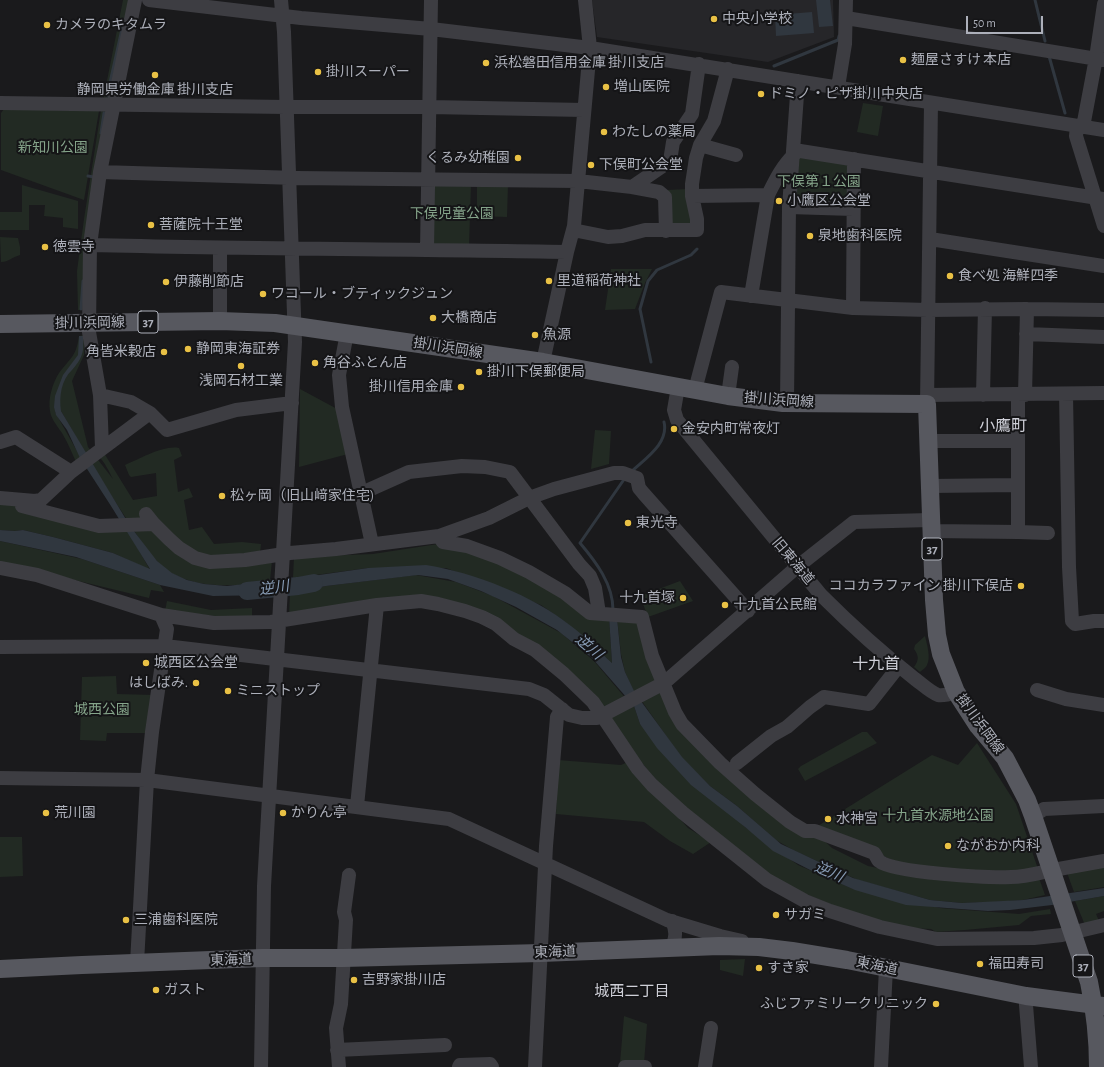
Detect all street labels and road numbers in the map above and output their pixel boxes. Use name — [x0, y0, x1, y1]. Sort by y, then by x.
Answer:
road number: 37 — [138, 311, 158, 333]
street label: 掛川浜岡線 — [55, 314, 125, 332]
street label: 掛川浜岡線 — [412, 334, 484, 362]
street label: 掛川浜岡線 — [743, 389, 815, 411]
street label: 旧東海道 — [769, 534, 817, 588]
road number: 37 — [922, 538, 942, 560]
street label: 掛川浜岡線 — [953, 691, 1007, 757]
street label: 東海道 — [534, 943, 576, 961]
street label: 東海道 — [210, 951, 252, 969]
street label: 東海道 — [855, 953, 899, 979]
road number: 37 — [1073, 955, 1093, 977]

